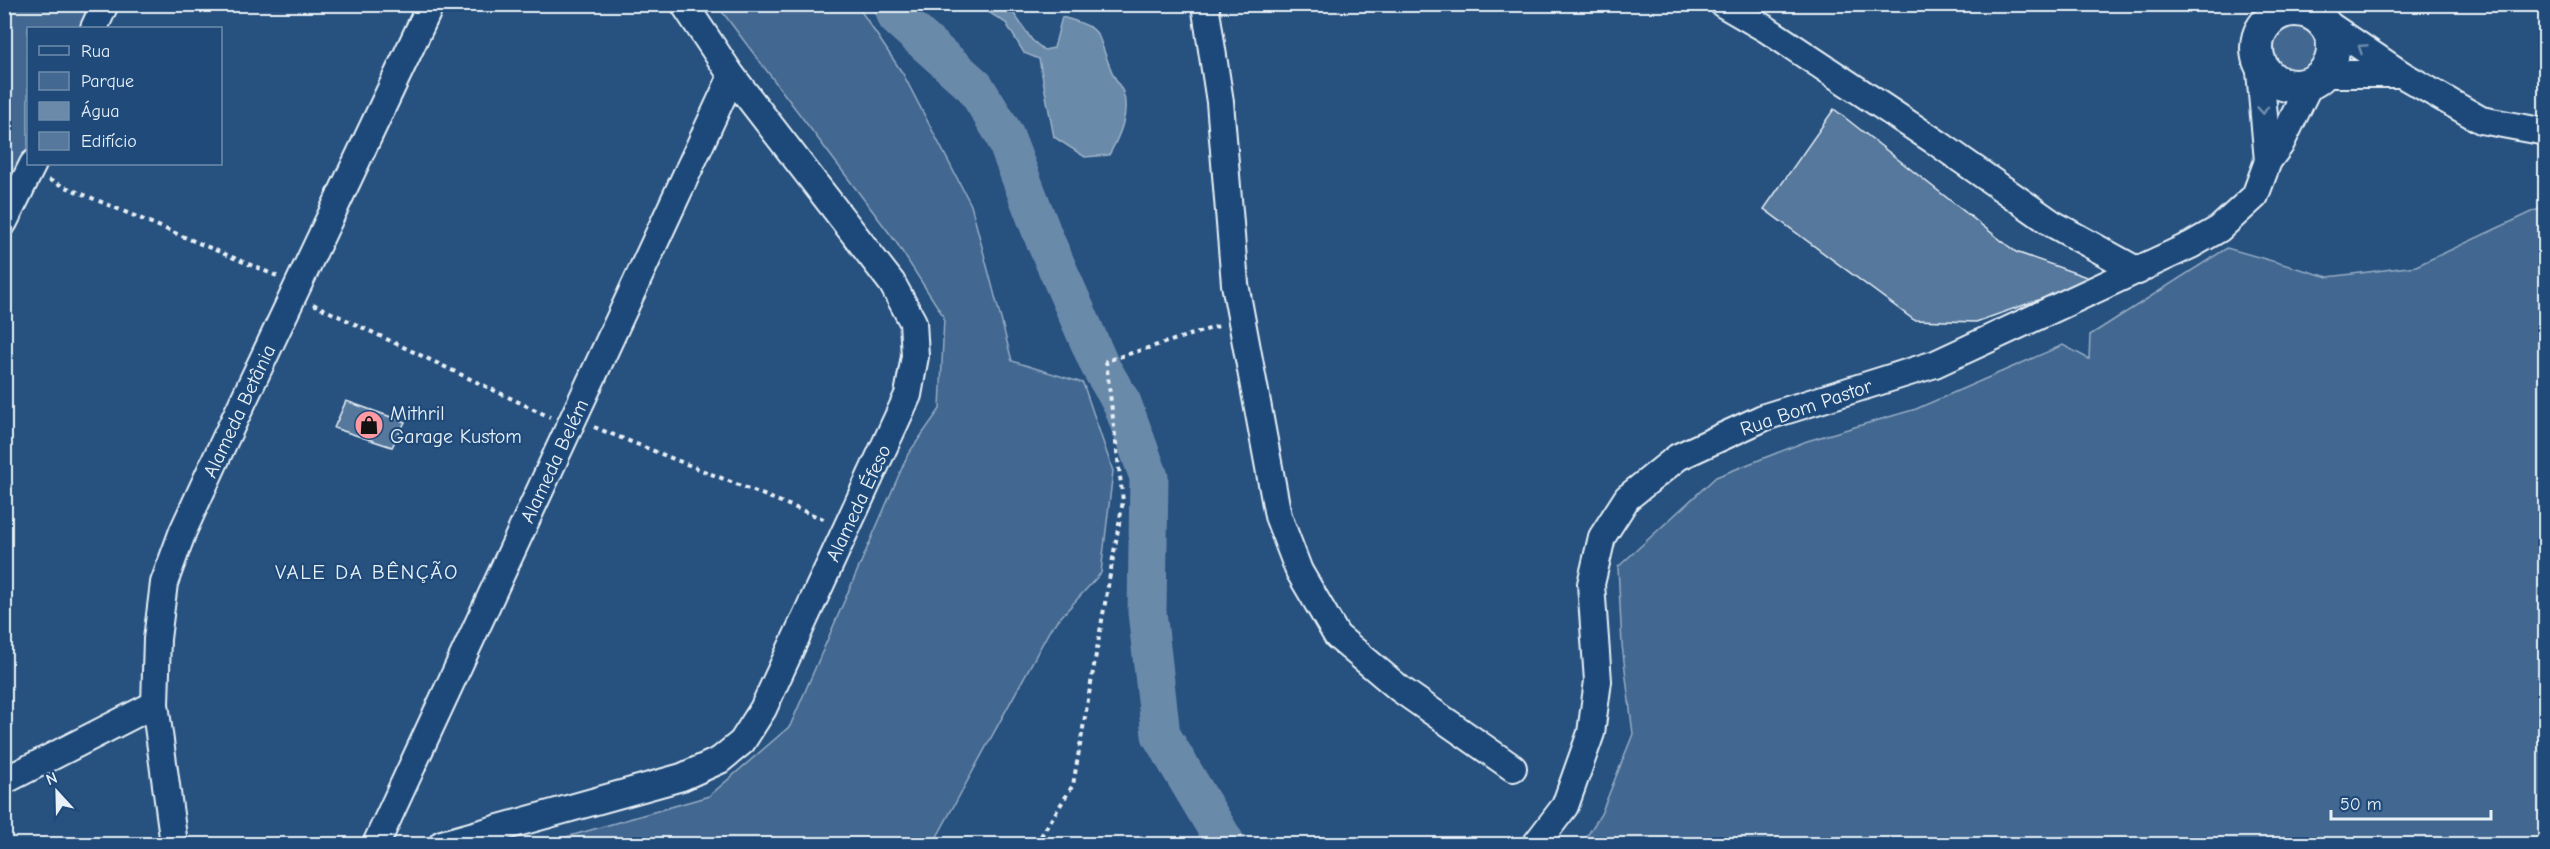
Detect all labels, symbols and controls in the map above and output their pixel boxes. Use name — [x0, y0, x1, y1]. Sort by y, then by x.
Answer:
legend — [27, 27, 222, 165]
text: Rua — [81, 41, 110, 62]
one-way arrow — [2358, 44, 2369, 55]
text: Parque — [81, 71, 134, 92]
text: Água — [81, 100, 119, 122]
one-way arrow — [2256, 106, 2269, 115]
text: Edifício — [81, 131, 137, 152]
street label: Alameda Betânia — [199, 341, 280, 481]
street label: Rua Bom Pastor — [1737, 374, 1875, 441]
street label: Alameda Belém — [516, 396, 593, 527]
place label: Mithril Garage Kustom — [390, 402, 522, 448]
shop icon: Mithril Garage Kustom — [353, 409, 385, 441]
street label: Alameda Éfeso — [821, 441, 896, 565]
district label: VALE DA BÊNÇÃO — [275, 560, 459, 584]
north arrow — [27, 762, 87, 822]
text: N — [44, 769, 60, 789]
scale bar — [2331, 783, 2492, 821]
text: 50 m — [2340, 794, 2382, 815]

